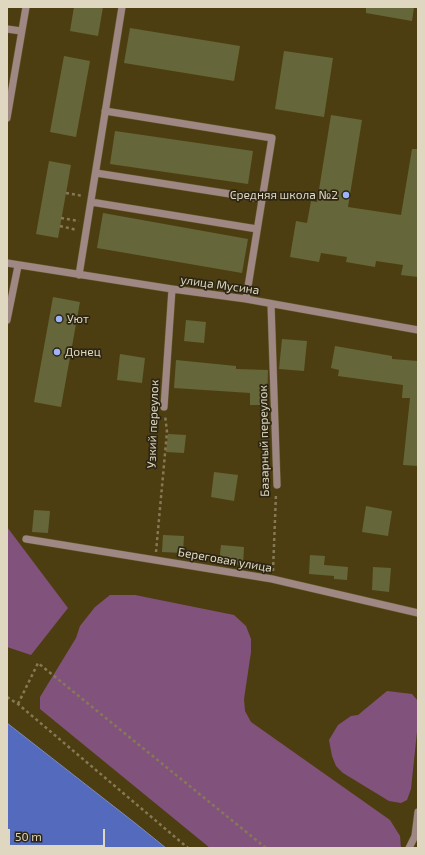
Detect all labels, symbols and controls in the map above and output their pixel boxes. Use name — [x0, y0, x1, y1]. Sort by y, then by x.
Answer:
place label: Средняя школа №2 — [230, 188, 338, 202]
marker: Средняя школа №2 — [341, 190, 351, 200]
street label: улица Мусина — [180, 272, 260, 298]
place label: Уют — [67, 312, 89, 326]
marker: Уют — [54, 314, 64, 324]
place label: Донец — [65, 345, 101, 359]
marker: Донец — [52, 347, 62, 357]
street label: Узкий переулок — [144, 380, 162, 468]
street label: Базарный переулок — [256, 385, 272, 497]
street label: Береговая улица — [177, 545, 273, 575]
scale bar — [10, 821, 107, 847]
text: 50 m — [15, 829, 42, 843]

